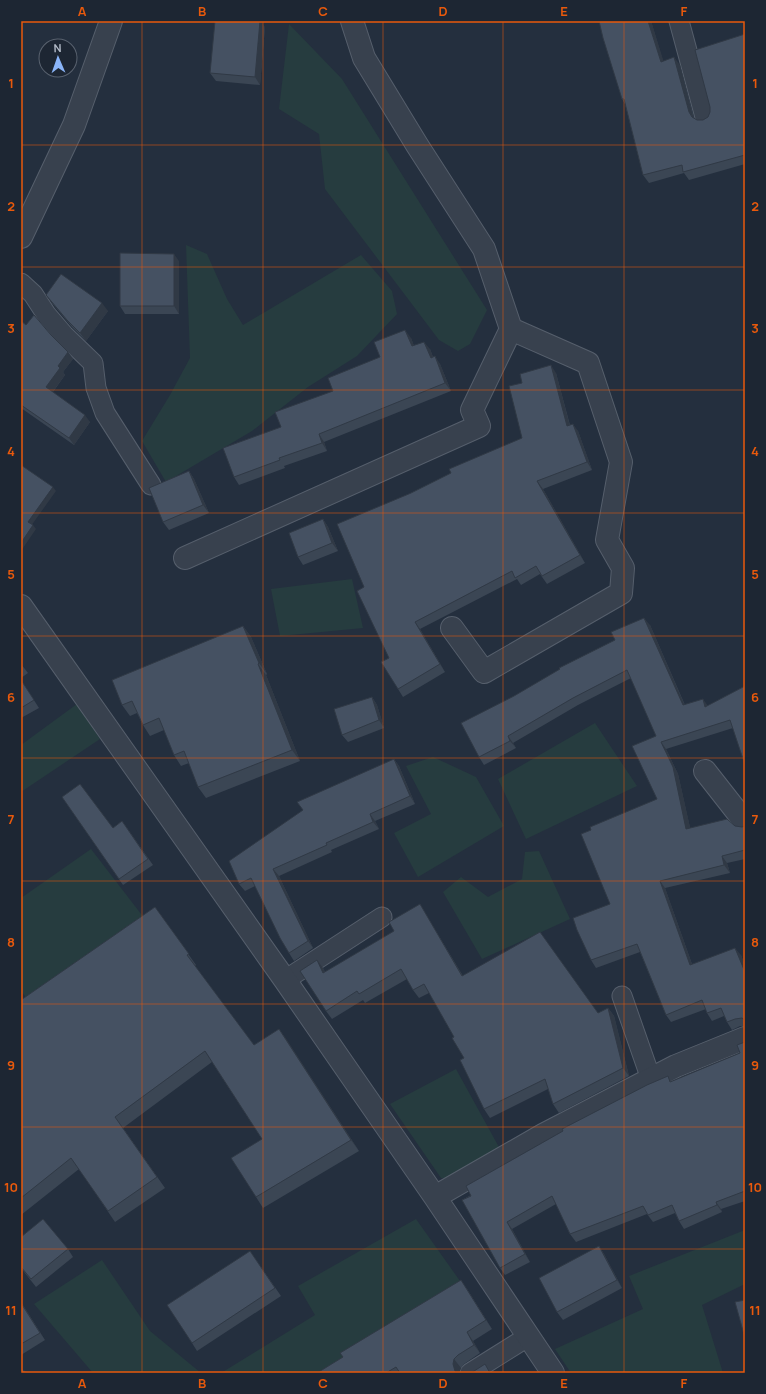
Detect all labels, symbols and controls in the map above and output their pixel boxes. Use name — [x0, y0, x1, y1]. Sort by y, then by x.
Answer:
text: A — [78, 2, 87, 20]
text: B — [198, 2, 206, 20]
text: C — [318, 2, 328, 20]
text: D — [438, 2, 448, 20]
text: E — [560, 2, 568, 20]
text: F — [681, 2, 688, 20]
north arrow — [38, 38, 78, 78]
text: N — [53, 40, 62, 55]
text: 1 — [8, 74, 14, 92]
text: 1 — [752, 74, 758, 92]
text: 2 — [7, 197, 15, 215]
text: 2 — [751, 197, 759, 215]
text: 3 — [7, 319, 15, 337]
text: 3 — [751, 319, 759, 337]
text: 4 — [7, 442, 15, 460]
text: 4 — [751, 442, 759, 460]
text: 5 — [7, 565, 15, 583]
text: 5 — [751, 565, 759, 583]
text: 6 — [7, 688, 15, 706]
text: 6 — [751, 688, 759, 706]
text: 7 — [8, 810, 15, 828]
text: 7 — [752, 810, 759, 828]
text: 8 — [7, 933, 15, 951]
text: 8 — [751, 933, 759, 951]
text: 9 — [7, 1056, 15, 1074]
text: 9 — [751, 1056, 759, 1074]
text: 10 — [4, 1178, 18, 1196]
text: 10 — [748, 1178, 762, 1196]
text: 11 — [5, 1301, 17, 1319]
text: 11 — [749, 1301, 761, 1319]
text: A — [78, 1374, 87, 1392]
text: B — [198, 1374, 206, 1392]
text: C — [318, 1374, 328, 1392]
text: D — [438, 1374, 448, 1392]
text: E — [560, 1374, 568, 1392]
text: F — [681, 1374, 688, 1392]

